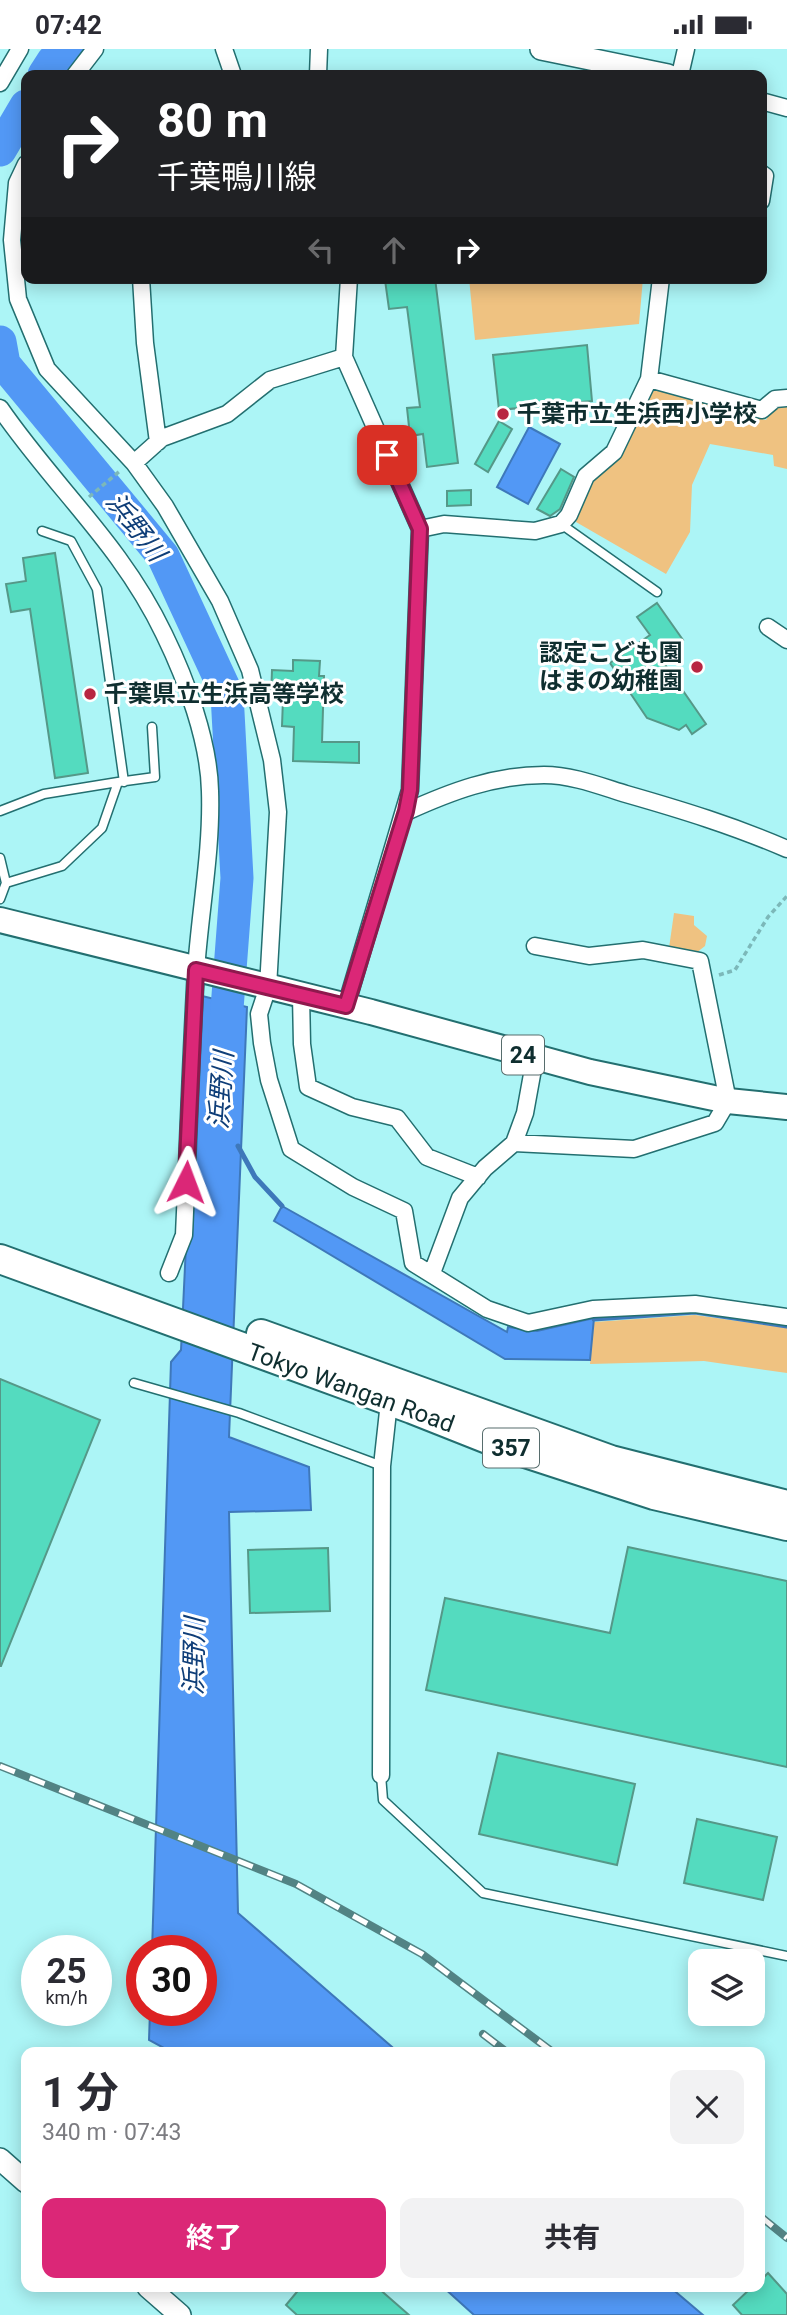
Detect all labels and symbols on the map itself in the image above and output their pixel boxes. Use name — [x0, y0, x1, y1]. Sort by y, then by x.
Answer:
place label: 千葉市立生浜西小学校 — [517, 400, 757, 428]
marker: 千葉市立生浜西小学校 — [495, 406, 511, 422]
pin — [357, 425, 417, 485]
water label: 浜野川 — [100, 487, 174, 569]
place label: 認定こども園 はまの幼稚園 — [539, 639, 683, 695]
marker: 認定こども園 はまの幼稚園 — [689, 659, 705, 675]
place label: 千葉県立生浜高等学校 — [104, 680, 344, 708]
marker: 千葉県立生浜高等学校 — [82, 686, 98, 702]
road number: 24 — [502, 1036, 544, 1075]
water label: 浜野川 — [203, 1047, 239, 1130]
position arrow — [149, 1145, 223, 1219]
street label: Tokyo Wangan Road — [244, 1338, 458, 1438]
road number: 357 — [483, 1429, 539, 1467]
water label: 浜野川 — [178, 1614, 210, 1695]
speed limit sign: 30 — [126, 1935, 217, 2026]

